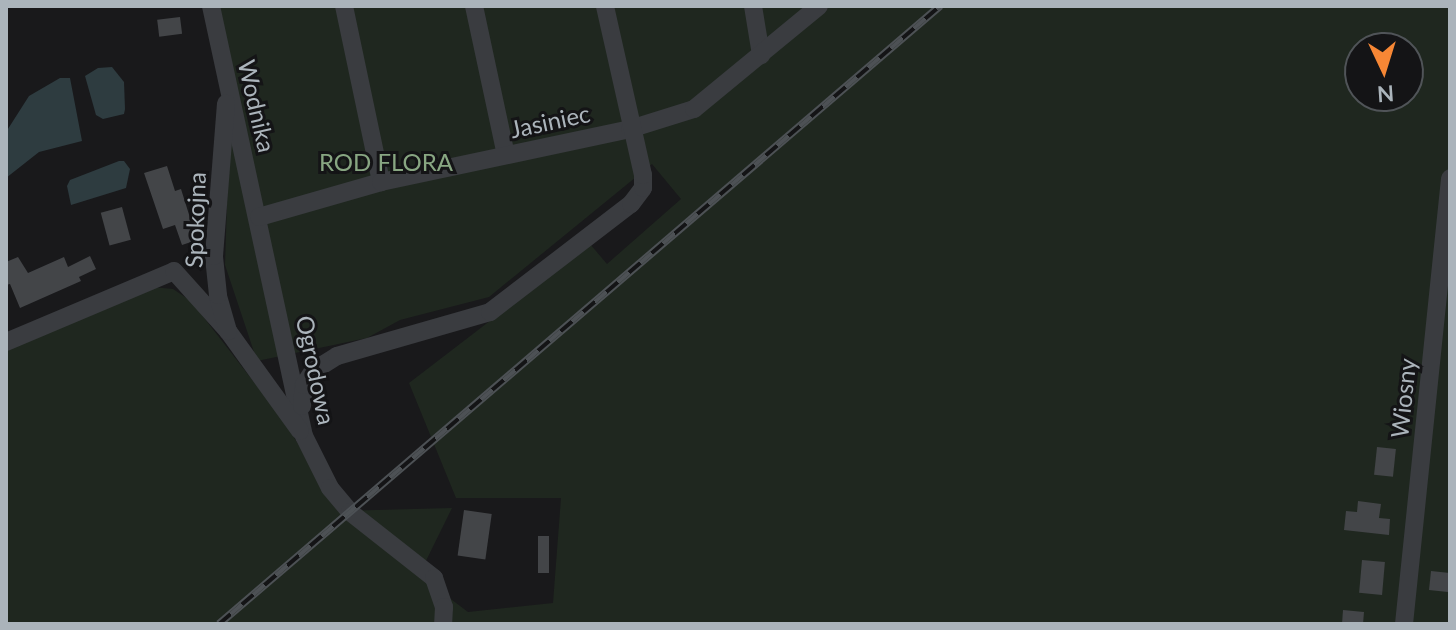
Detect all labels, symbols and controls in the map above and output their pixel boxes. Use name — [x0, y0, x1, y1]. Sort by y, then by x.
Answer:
north arrow — [1344, 32, 1424, 112]
street label: Wodnika — [232, 57, 282, 155]
text: N — [1376, 80, 1395, 109]
street label: Jasiniec — [507, 98, 593, 144]
park label: ROD FLORA — [319, 148, 453, 176]
street label: Spokojna — [179, 172, 211, 268]
street label: Ogrodowa — [290, 313, 342, 427]
street label: Wiosny — [1384, 357, 1422, 439]

